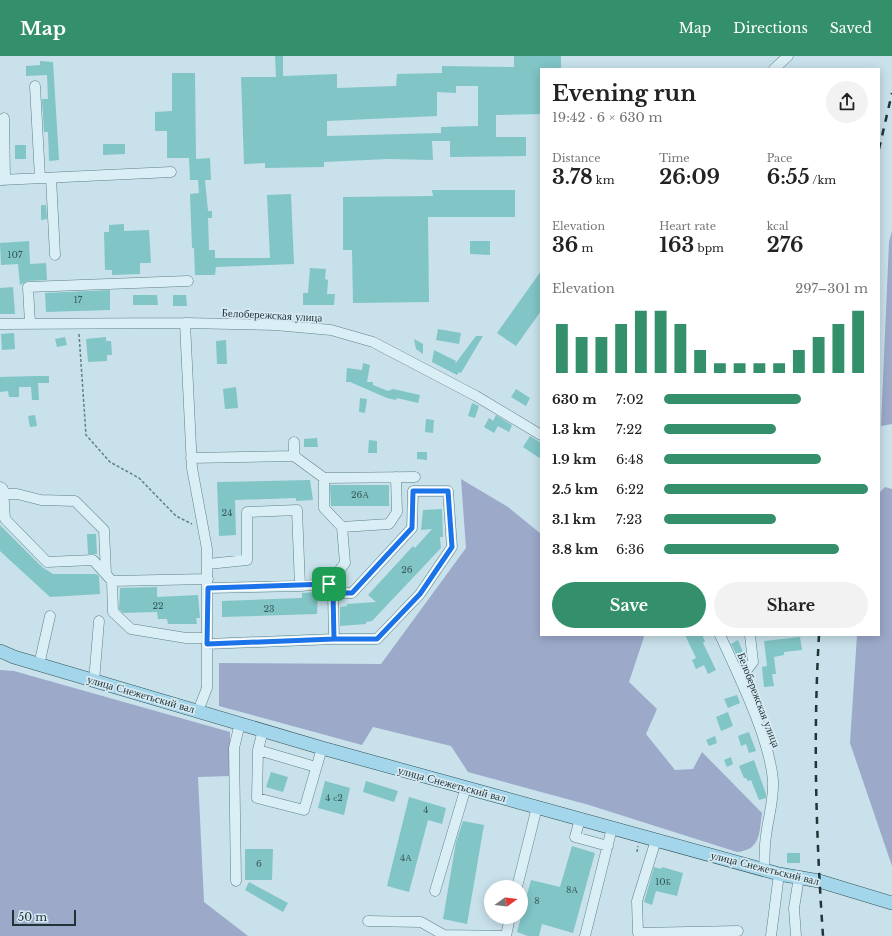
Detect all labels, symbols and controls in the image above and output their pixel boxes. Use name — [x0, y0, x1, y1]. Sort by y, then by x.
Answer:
text: Map — [20, 17, 66, 40]
text: Map — [679, 19, 711, 37]
text: Directions — [733, 19, 808, 37]
text: Saved — [830, 19, 872, 37]
text: Evening run — [552, 80, 696, 107]
button: share — [826, 81, 868, 123]
text: 19:42 · 6 × 630 m — [552, 109, 663, 126]
text: Distance — [552, 151, 601, 165]
text: Time — [659, 151, 690, 165]
text: Pace — [767, 151, 792, 165]
text: 3.78 — [552, 165, 593, 189]
text: 26:09 — [659, 165, 720, 189]
text: 6:55 — [767, 165, 810, 189]
text: km — [593, 173, 614, 187]
text: /km — [810, 173, 836, 187]
text: Elevation — [552, 219, 605, 233]
text: Heart rate — [659, 219, 716, 233]
text: kcal — [767, 219, 789, 233]
text: 36 — [552, 233, 578, 257]
text: 163 — [659, 233, 694, 257]
text: 276 — [767, 233, 803, 257]
text: m — [578, 241, 593, 255]
text: bpm — [694, 241, 724, 255]
house number: 107 — [8, 249, 23, 260]
text: Elevation — [552, 280, 615, 297]
text: 297–301 m — [795, 280, 868, 297]
house number: 17 — [74, 294, 83, 305]
street label: Белобережская улица — [221, 305, 323, 325]
text: 630 m — [552, 391, 597, 408]
text: 7:02 — [616, 391, 644, 408]
text: 1.3 km — [552, 421, 596, 438]
text: 7:22 — [616, 421, 642, 438]
text: 1.9 km — [552, 451, 596, 468]
text: 6:48 — [616, 451, 644, 468]
text: 2.5 km — [552, 481, 598, 498]
text: 6:22 — [616, 481, 644, 498]
house number: 26А — [351, 489, 369, 500]
house number: 24 — [222, 507, 232, 518]
text: 3.1 km — [552, 511, 596, 528]
text: 7:23 — [616, 511, 642, 528]
text: 3.8 km — [552, 541, 598, 558]
text: 6:36 — [616, 541, 644, 558]
house number: 26 — [401, 564, 413, 575]
pin — [312, 567, 346, 601]
icon: arrive — [318, 573, 340, 595]
button: Save — [552, 582, 706, 628]
button: Share — [714, 582, 868, 628]
house number: 22 — [152, 600, 164, 611]
house number: 23 — [263, 603, 275, 614]
street label: Белобережская улица — [734, 651, 784, 750]
street label: улица Снежетьский вал — [86, 672, 197, 716]
street label: улица Снежетьский вал — [396, 763, 508, 805]
house number: 4 с2 — [325, 792, 343, 803]
house number: 4 — [423, 804, 429, 815]
street label: улица Снежетьский вал — [709, 848, 821, 888]
house number: 4А — [400, 852, 412, 863]
house number: 6 — [256, 858, 262, 869]
house number: 10Б — [655, 876, 671, 887]
north arrow — [484, 880, 528, 924]
map controls — [484, 880, 528, 924]
house number: 8А — [566, 884, 578, 895]
house number: 8 — [534, 895, 540, 906]
scale bar — [12, 908, 76, 927]
text: 50 m — [18, 910, 47, 924]

